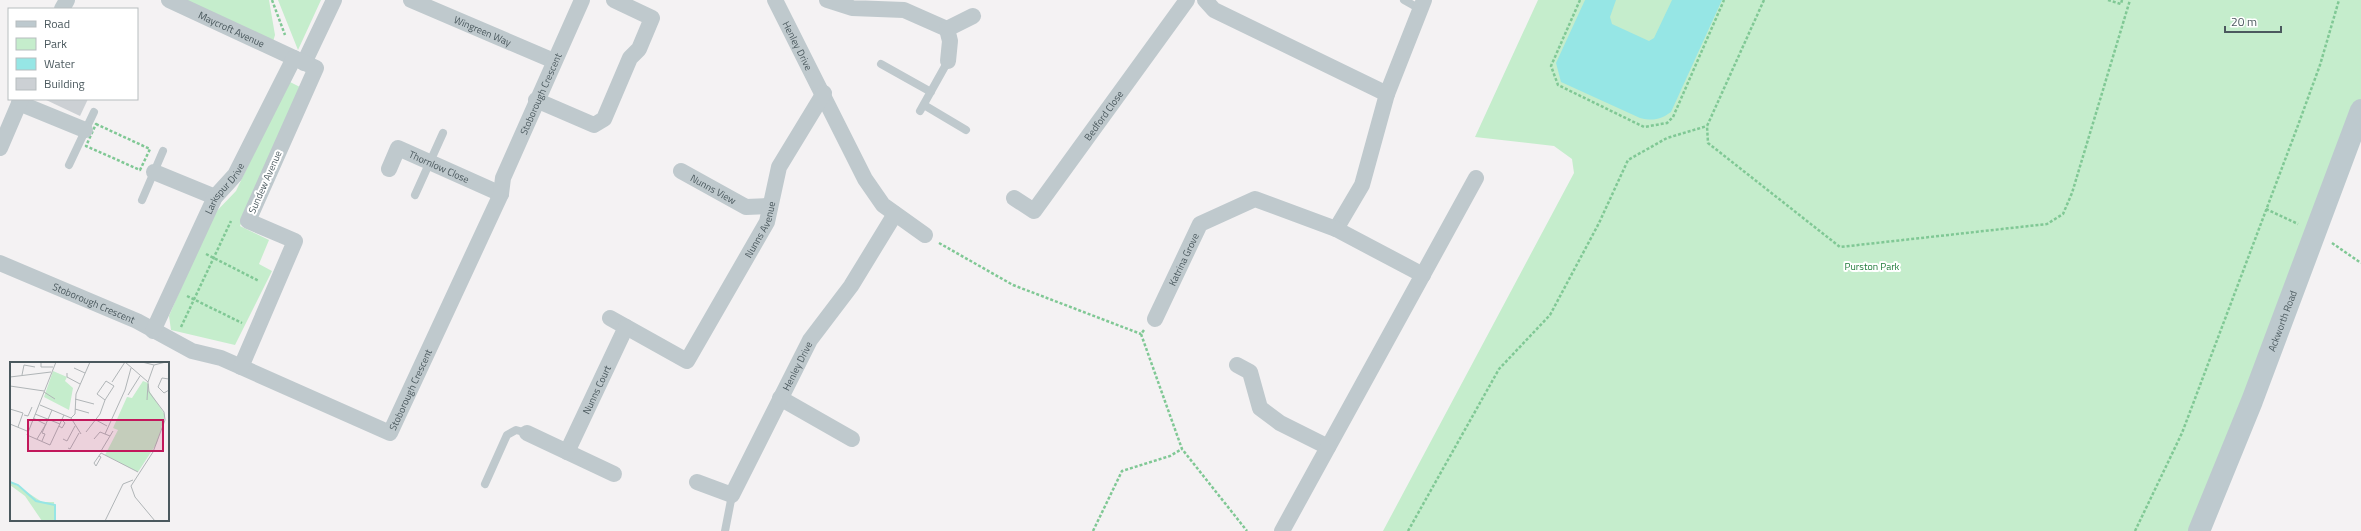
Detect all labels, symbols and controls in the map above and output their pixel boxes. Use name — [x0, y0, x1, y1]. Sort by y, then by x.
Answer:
street label: Maycroft Avenue — [196, 7, 267, 51]
legend — [8, 8, 138, 100]
scale bar — [2225, 8, 2281, 34]
street label: Wingreen Way — [452, 12, 514, 50]
text: 20 m — [2231, 12, 2257, 31]
text: Road — [44, 14, 70, 33]
street label: Henley Drive — [779, 18, 817, 73]
text: Park — [44, 34, 67, 53]
street label: Stoborough Crescent — [516, 50, 565, 137]
text: Water — [44, 54, 75, 73]
text: Building — [44, 74, 85, 93]
street label: Bedford Close — [1080, 87, 1127, 143]
street label: Thornlow Close — [407, 146, 472, 186]
street label: Sundew Avenue — [244, 148, 286, 216]
street label: Larkspur Drive — [201, 160, 248, 217]
street label: Nunns View — [688, 170, 739, 208]
street label: Nunns Avenue — [741, 200, 779, 260]
street label: Katrina Grove — [1164, 230, 1202, 288]
park label: Purston Park — [1845, 259, 1900, 274]
street label: Stoborough Crescent — [50, 279, 138, 327]
street label: Ackworth Road — [2264, 288, 2300, 354]
street label: Henley Drive — [778, 339, 816, 393]
street label: Stoborough Crescent — [385, 346, 436, 433]
inset map — [10, 362, 169, 521]
street label: Nunns Court — [578, 362, 615, 417]

